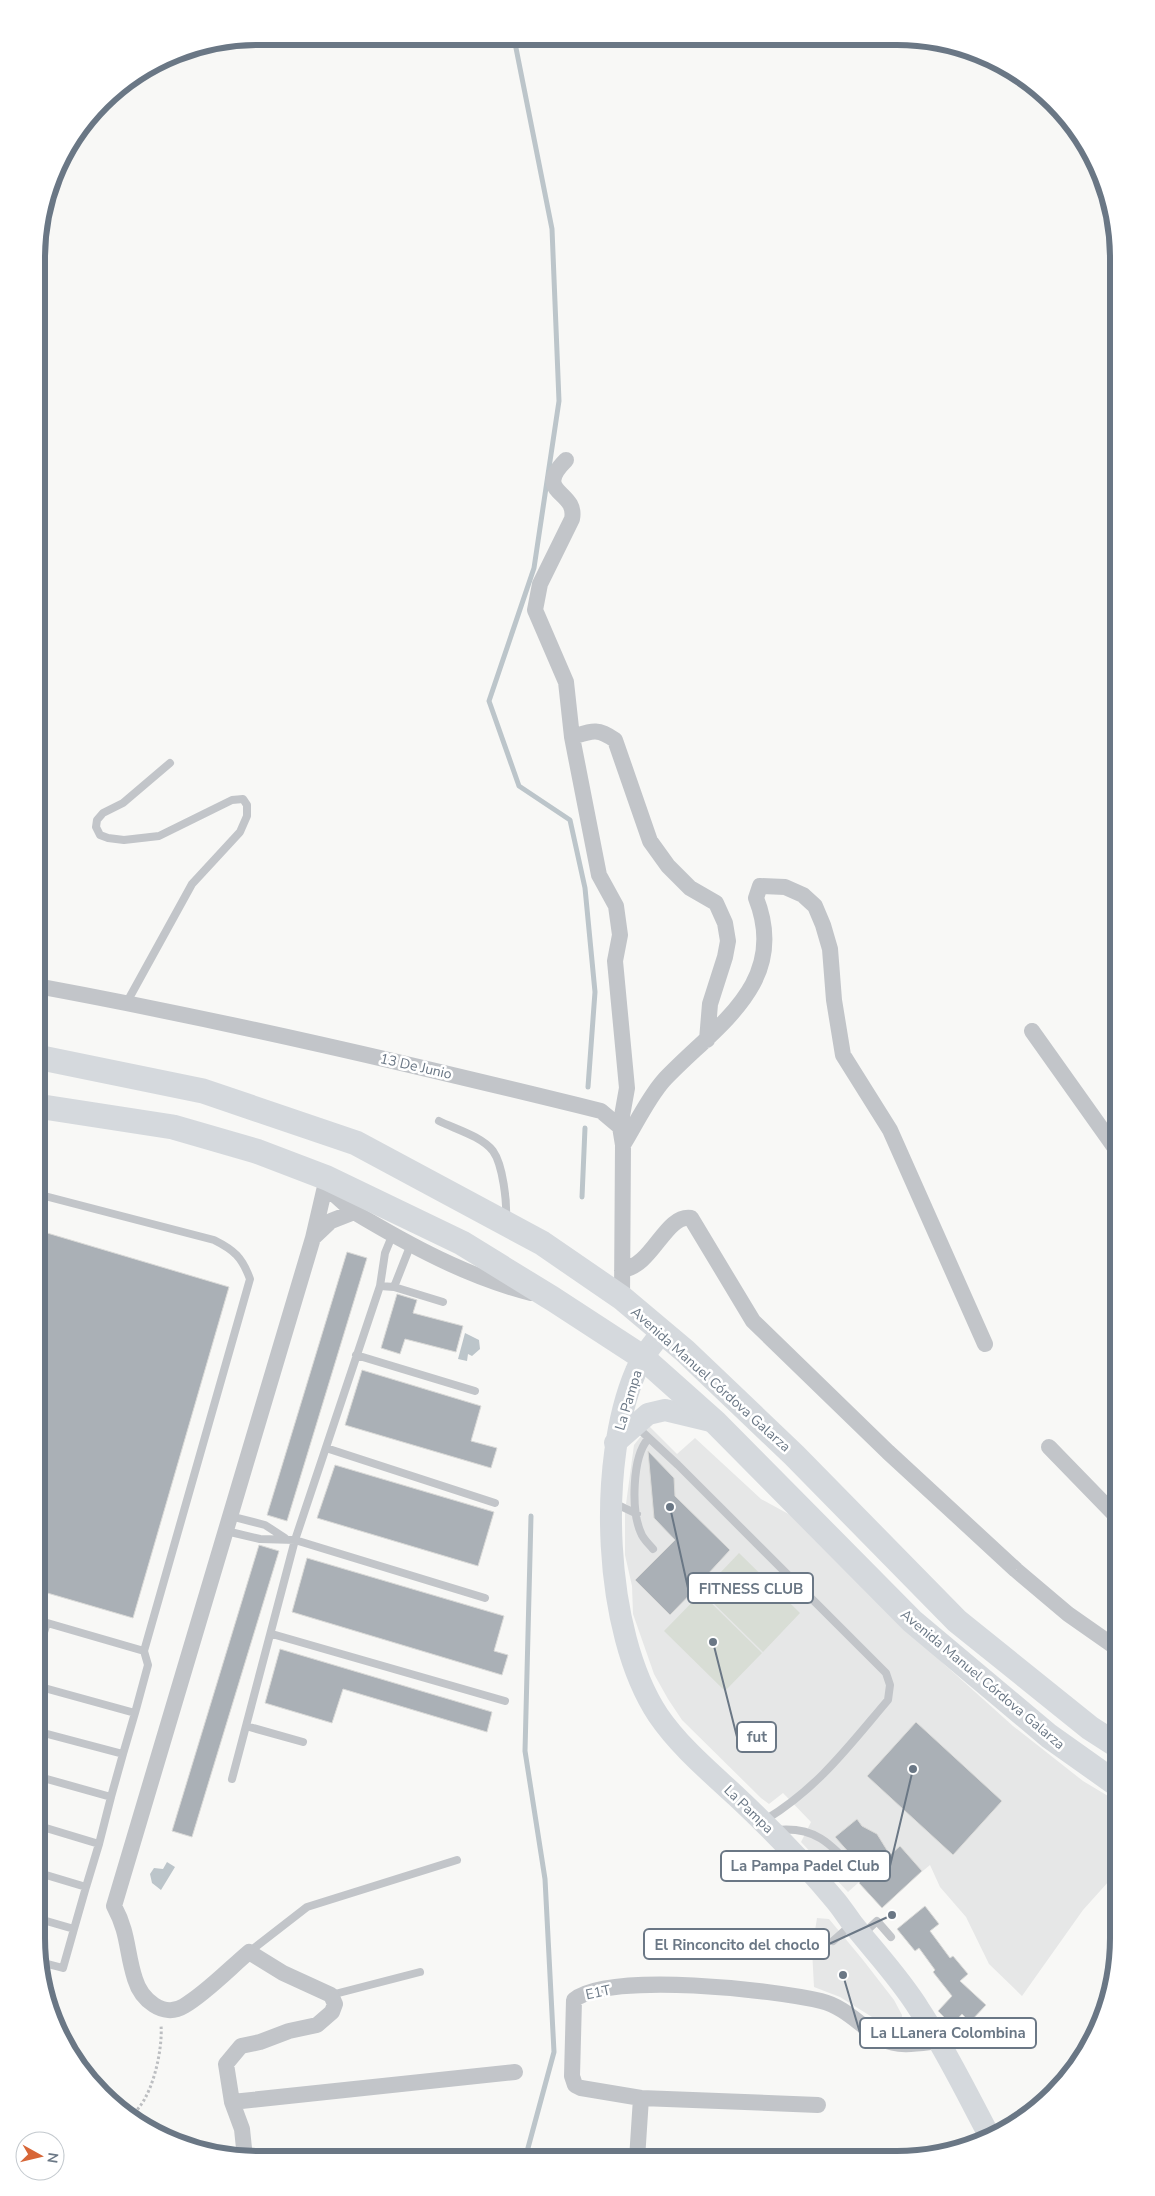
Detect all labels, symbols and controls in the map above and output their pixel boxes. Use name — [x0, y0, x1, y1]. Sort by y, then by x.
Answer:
street label: 13 De Junio — [378, 1049, 454, 1084]
street label: Avenida Manuel Córdova Galarza — [627, 1302, 795, 1456]
street label: La Pampa — [610, 1368, 647, 1433]
callout: FITNESS CLUB — [688, 1573, 813, 1603]
text: FITNESS CLUB — [699, 1579, 803, 1599]
street label: Avenida Manuel Córdova Galarza — [897, 1605, 1069, 1754]
callout: fut — [737, 1722, 776, 1752]
text: fut — [747, 1727, 767, 1747]
street label: La Pampa — [720, 1781, 778, 1838]
callout: La Pampa Padel Club — [721, 1851, 890, 1881]
text: La Pampa Padel Club — [731, 1856, 880, 1876]
callout: El Rinconcito del choclo — [644, 1929, 829, 1959]
text: El Rinconcito del choclo — [654, 1935, 820, 1955]
street label: E1T — [584, 1980, 613, 2004]
callout: La LLanera Colombina — [860, 2018, 1036, 2048]
text: La LLanera Colombina — [870, 2023, 1026, 2043]
north arrow — [15, 2131, 65, 2181]
text: N — [42, 2151, 63, 2164]

